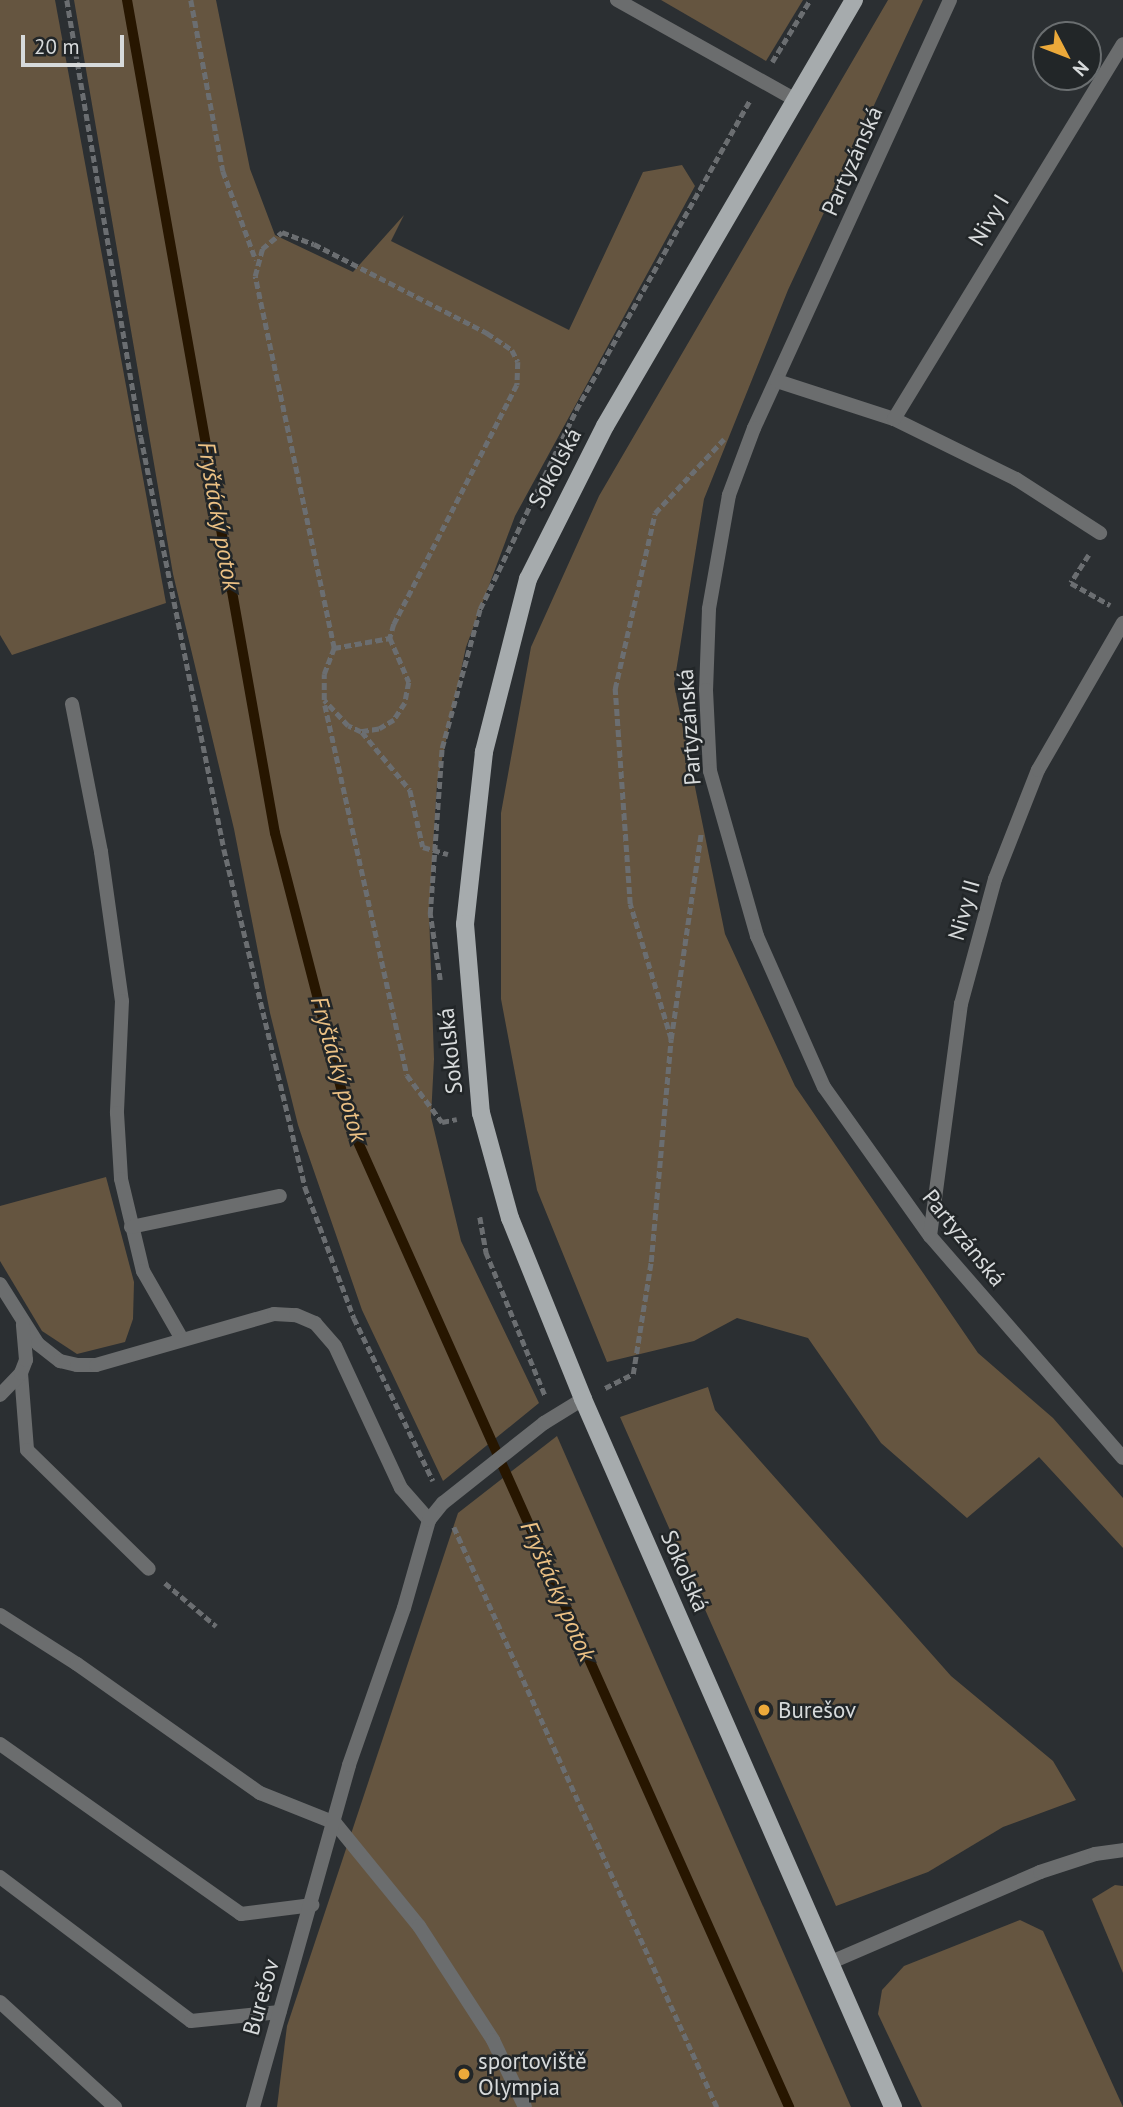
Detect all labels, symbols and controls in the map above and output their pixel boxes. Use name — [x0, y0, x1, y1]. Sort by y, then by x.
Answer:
scale bar — [24, 21, 128, 65]
north arrow — [1032, 21, 1102, 91]
text: 20 m — [34, 33, 80, 60]
text: N — [1068, 56, 1094, 81]
street label: Partyzánská — [816, 102, 888, 220]
street label: Nivy I — [963, 189, 1015, 251]
street label: Sokolská — [523, 423, 587, 513]
water label: Fryštácký potok — [192, 439, 246, 593]
street label: Partyzánská — [671, 668, 707, 786]
street label: Nivy II — [942, 876, 986, 944]
water label: Fryštácký potok — [304, 992, 374, 1146]
street label: Sokolská — [432, 1007, 468, 1095]
street label: Partyzánská — [917, 1184, 1011, 1292]
water label: Fryštácký potok — [514, 1516, 602, 1666]
street label: Sokolská — [655, 1526, 715, 1616]
place label: Burešov — [778, 1696, 856, 1724]
marker: Burešov — [756, 1702, 772, 1718]
street label: Burešov — [237, 1956, 285, 2038]
place label: sportoviště Olympia — [478, 2047, 587, 2101]
marker: sportoviště Olympia — [456, 2066, 472, 2082]

